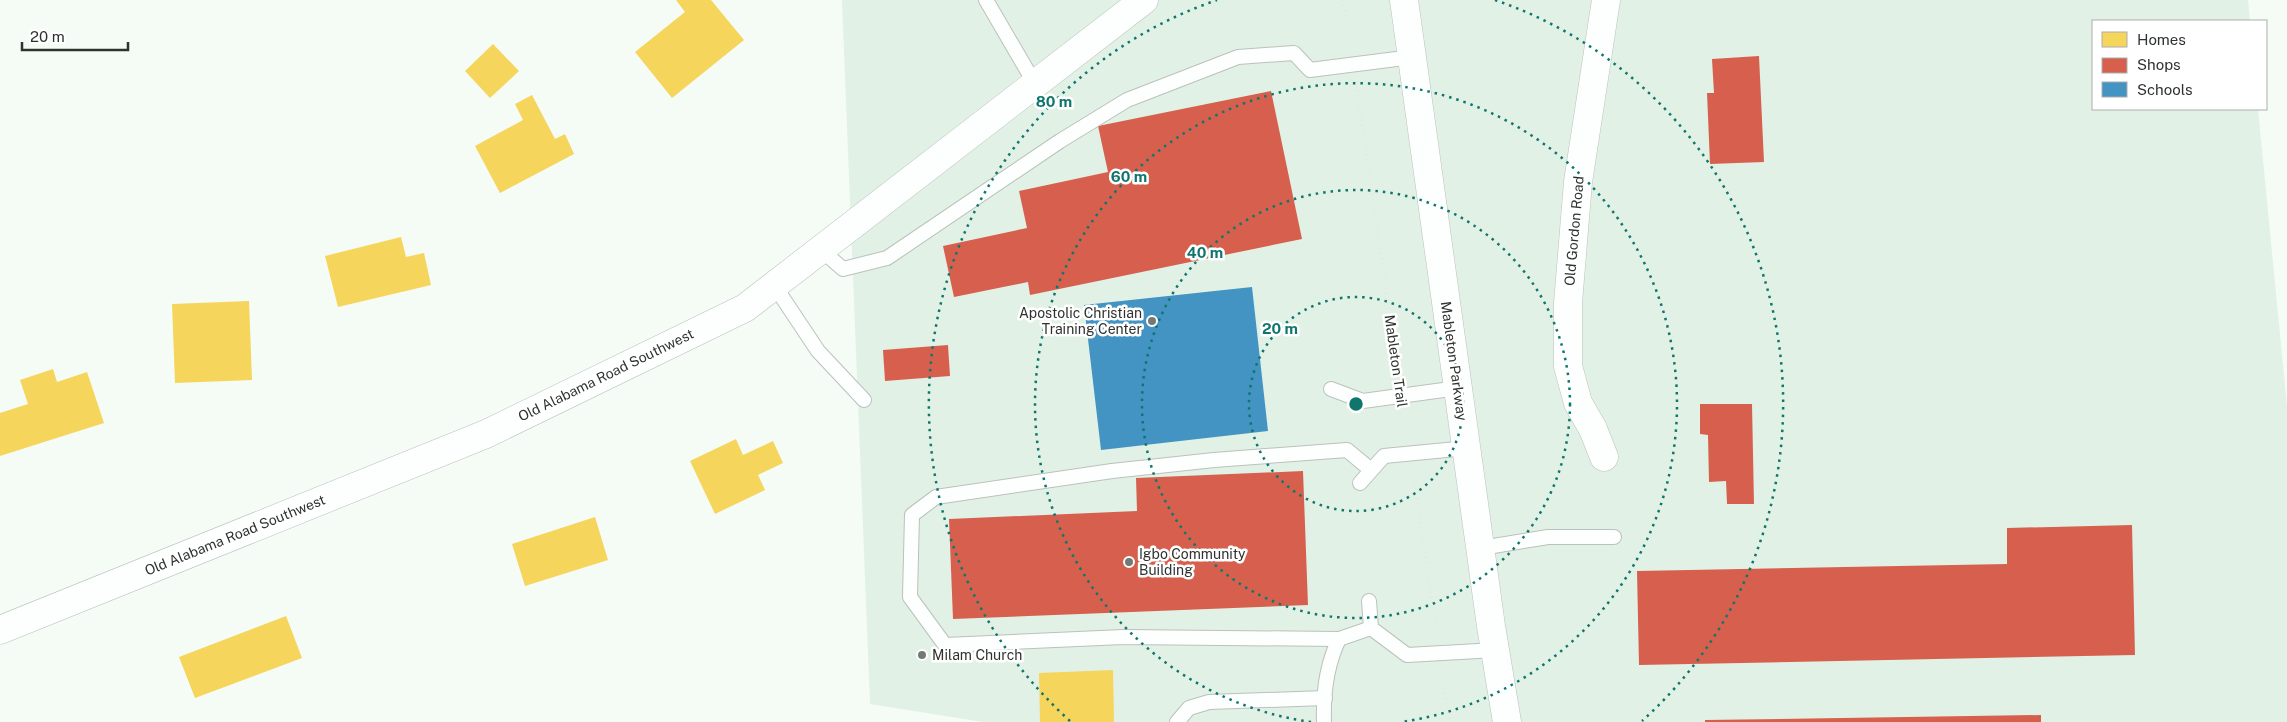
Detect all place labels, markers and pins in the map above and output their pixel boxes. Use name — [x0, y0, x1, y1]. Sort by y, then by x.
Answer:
place label: Apostolic Christian Training Center — [1019, 305, 1142, 337]
marker: Apostolic Christian Training Center — [1146, 315, 1158, 327]
centre of rings — [1347, 395, 1365, 413]
place label: Igbo Community Building — [1139, 546, 1246, 578]
marker: Igbo Community Building — [1123, 556, 1135, 568]
place label: Milam Church — [932, 647, 1022, 663]
marker: Milam Church — [916, 649, 928, 661]

